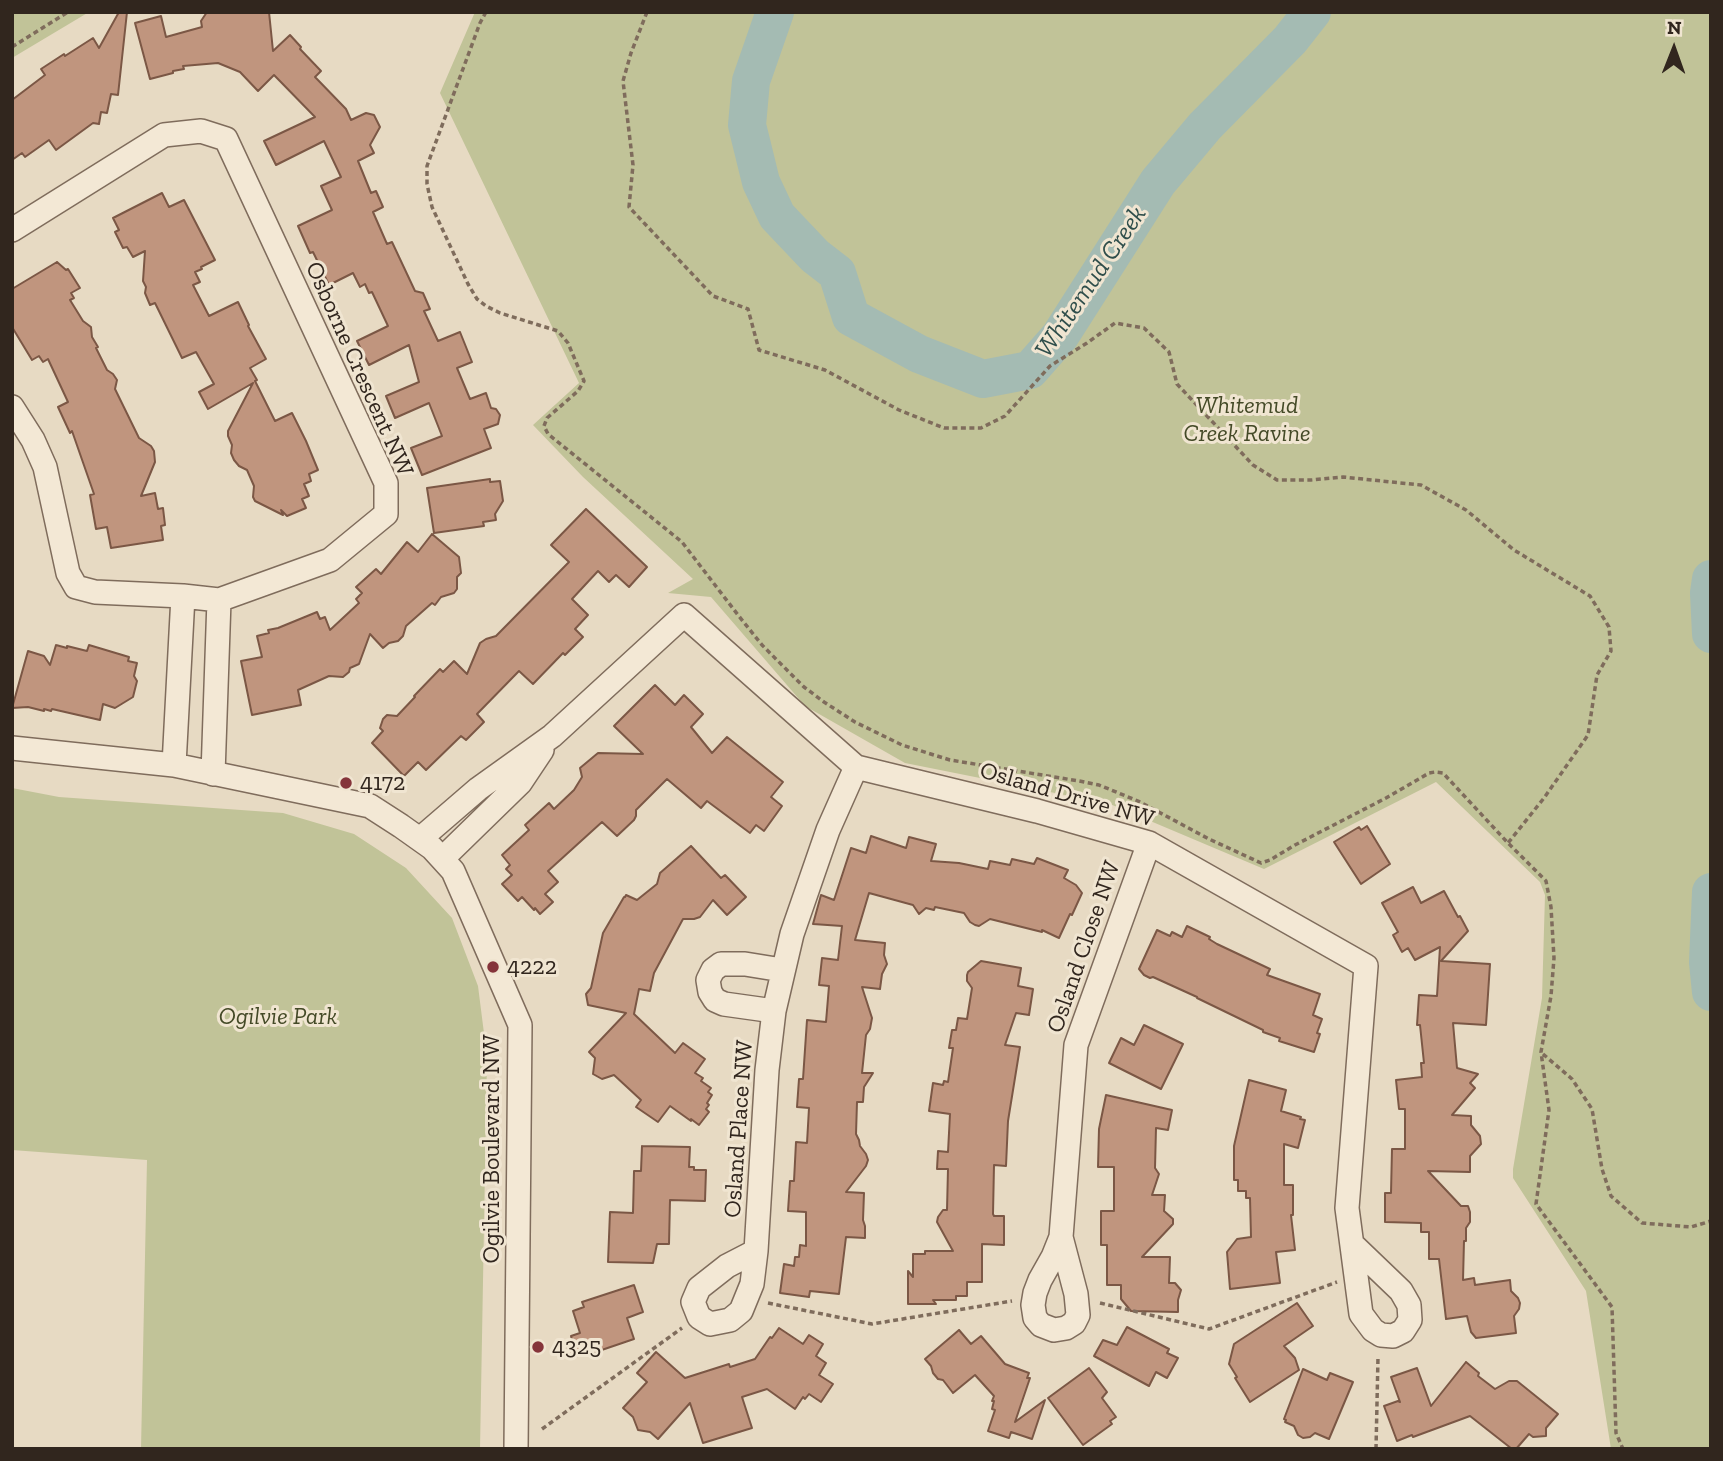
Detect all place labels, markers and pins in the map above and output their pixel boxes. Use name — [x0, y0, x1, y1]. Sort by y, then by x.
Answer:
place label: 4172 — [360, 769, 405, 797]
marker: 4172 — [338, 775, 354, 791]
place label: 4222 — [507, 953, 557, 981]
marker: 4222 — [485, 959, 501, 975]
place label: 4325 — [552, 1333, 601, 1361]
marker: 4325 — [530, 1339, 546, 1355]

